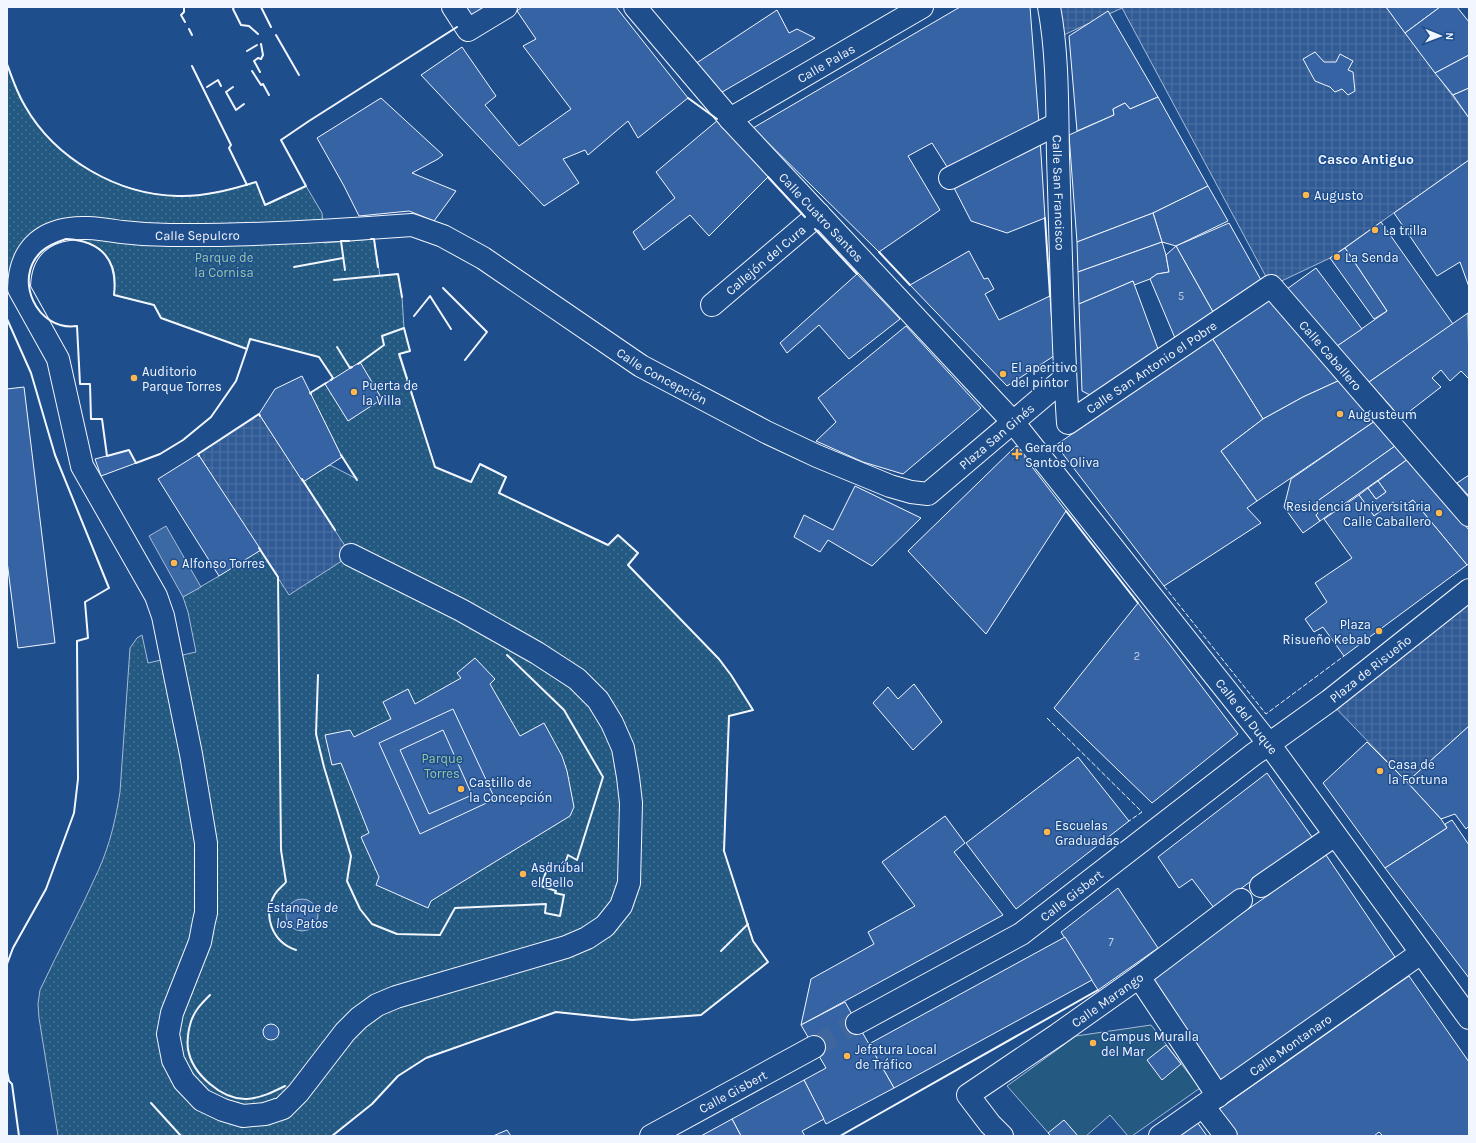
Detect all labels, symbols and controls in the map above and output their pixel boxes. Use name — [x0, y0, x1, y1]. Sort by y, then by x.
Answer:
north arrow — [1420, 16, 1460, 56]
text: N — [1443, 32, 1456, 40]
street label: Calle Palas — [795, 41, 858, 86]
street label: Calle San Francisco — [1050, 135, 1068, 251]
district label: Casco Antiguo — [1318, 151, 1414, 168]
street label: Calle Cuatro Santos — [776, 170, 867, 265]
place label: Augusto — [1314, 188, 1363, 203]
marker: Augusto — [1301, 190, 1311, 200]
street label: Callejón del Cura — [723, 222, 809, 298]
place label: La trilla — [1383, 223, 1427, 238]
marker: La trilla — [1370, 225, 1380, 235]
street label: Calle Sepulcro — [155, 228, 240, 243]
park label: Parque de la Cornisa — [194, 250, 254, 280]
place label: La Senda — [1345, 250, 1399, 265]
marker: La Senda — [1332, 252, 1342, 262]
house number: 5 — [1178, 290, 1184, 303]
street label: Calle Caballero — [1296, 317, 1365, 394]
street label: Calle San Antonio el Pobre — [1083, 318, 1220, 417]
street label: Calle Concepción — [614, 345, 710, 408]
place label: El aperitivo del pintor — [1011, 360, 1077, 390]
place label: Auditorio Parque Torres — [142, 364, 222, 395]
marker: El aperitivo del pintor — [998, 369, 1008, 379]
marker: Auditorio Parque Torres — [129, 373, 139, 383]
place label: Puerta de la Villa — [362, 378, 418, 408]
marker: Puerta de la Villa — [349, 387, 359, 397]
street label: Plaza San Ginés — [956, 400, 1038, 473]
place label: Augusteum — [1348, 407, 1417, 422]
marker: Augusteum — [1335, 409, 1345, 419]
place label: Gerardo Santos Oliva — [1025, 440, 1099, 470]
marker: Gerardo Santos Oliva — [1012, 449, 1022, 459]
place label: Residencia Universitaria Calle Caballero — [1286, 499, 1431, 529]
marker: Residencia Universitaria Calle Caballero — [1434, 508, 1444, 518]
place label: Alfonso Torres — [182, 556, 265, 571]
marker: Alfonso Torres — [169, 558, 179, 568]
place label: Plaza Risueño Kebab — [1283, 617, 1371, 647]
marker: Plaza Risueño Kebab — [1374, 626, 1384, 636]
street label: Plaza de Risueño — [1326, 632, 1414, 706]
house number: 2 — [1134, 650, 1140, 663]
street label: Calle del Duque — [1212, 675, 1281, 758]
park label: Parque Torres — [421, 751, 463, 781]
place label: Casa de la Fortuna — [1388, 757, 1448, 787]
marker: Casa de la Fortuna — [1375, 766, 1385, 776]
place label: Castillo de la Concepción — [469, 775, 552, 805]
marker: Castillo de la Concepción — [456, 784, 466, 794]
place label: Escuelas Graduadas — [1055, 818, 1120, 848]
marker: Escuelas Graduadas — [1042, 827, 1052, 837]
place label: Asdrúbal el Bello — [531, 860, 584, 890]
street label: Calle Gisbert — [1037, 867, 1106, 925]
marker: Asdrúbal el Bello — [518, 869, 528, 879]
water label: Estanque de los Patos — [266, 899, 338, 932]
house number: 7 — [1108, 936, 1114, 949]
street label: Calle Marango — [1068, 969, 1146, 1031]
street label: Calle Montanaro — [1246, 1011, 1335, 1079]
place label: Campus Muralla del Mar — [1101, 1029, 1199, 1059]
marker: Campus Muralla del Mar — [1088, 1038, 1098, 1048]
place label: Jefatura Local de Tráfico — [855, 1042, 937, 1072]
marker: Jefatura Local de Tráfico — [842, 1051, 852, 1061]
street label: Calle Gisbert — [696, 1067, 770, 1116]

